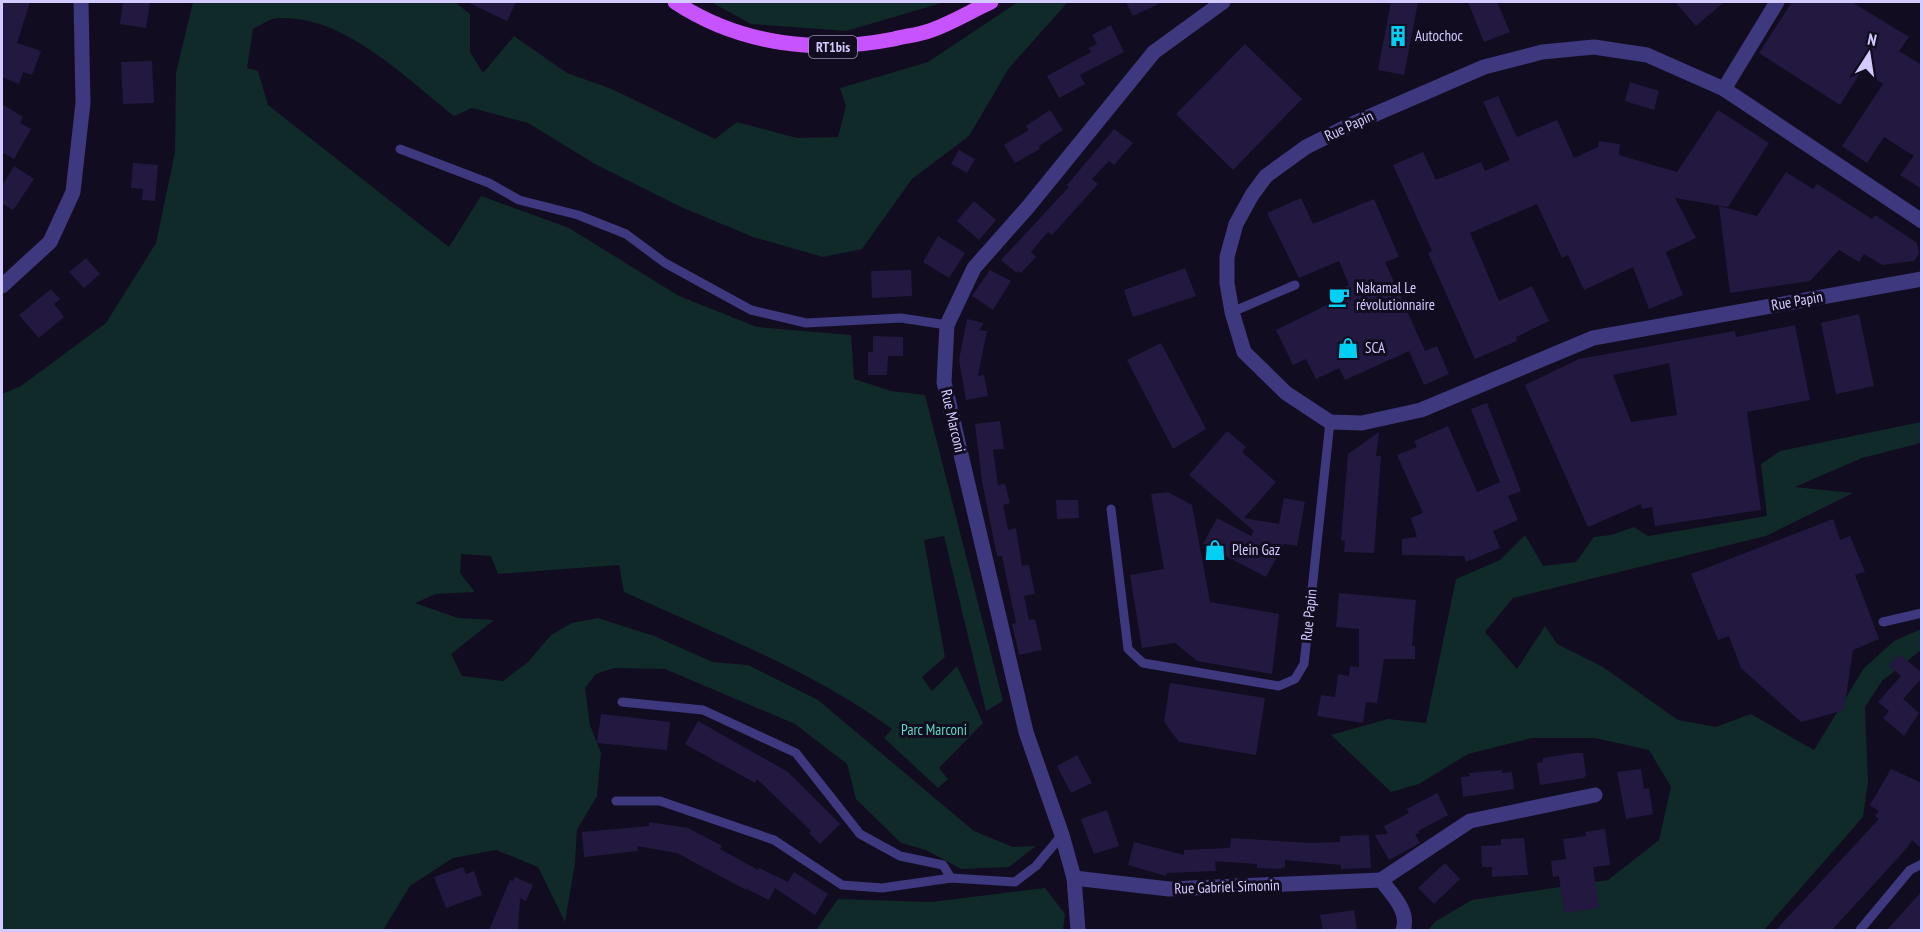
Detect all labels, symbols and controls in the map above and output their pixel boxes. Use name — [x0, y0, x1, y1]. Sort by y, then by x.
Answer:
building icon: Autochoc — [1386, 24, 1410, 48]
north arrow — [1839, 24, 1899, 84]
place label: Autochoc — [1415, 26, 1464, 45]
text: N — [1866, 29, 1878, 50]
road number: RT1bis — [809, 36, 857, 58]
street label: Rue Papin — [1321, 106, 1376, 145]
place label: Nakamal Le révolutionnaire — [1356, 278, 1435, 314]
cafe icon: Nakamal Le révolutionnaire — [1327, 285, 1351, 309]
street label: Rue Papin — [1770, 287, 1824, 314]
shop icon: SCA — [1336, 336, 1360, 360]
place label: SCA — [1365, 338, 1386, 357]
street label: Rue Marconi — [937, 387, 970, 454]
shop icon: Plein Gaz — [1203, 538, 1227, 562]
place label: Plein Gaz — [1232, 540, 1280, 559]
street label: Rue Papin — [1296, 588, 1321, 642]
park label: Parc Marconi — [901, 720, 967, 739]
street label: Rue Gabriel Simonin — [1174, 875, 1280, 898]

